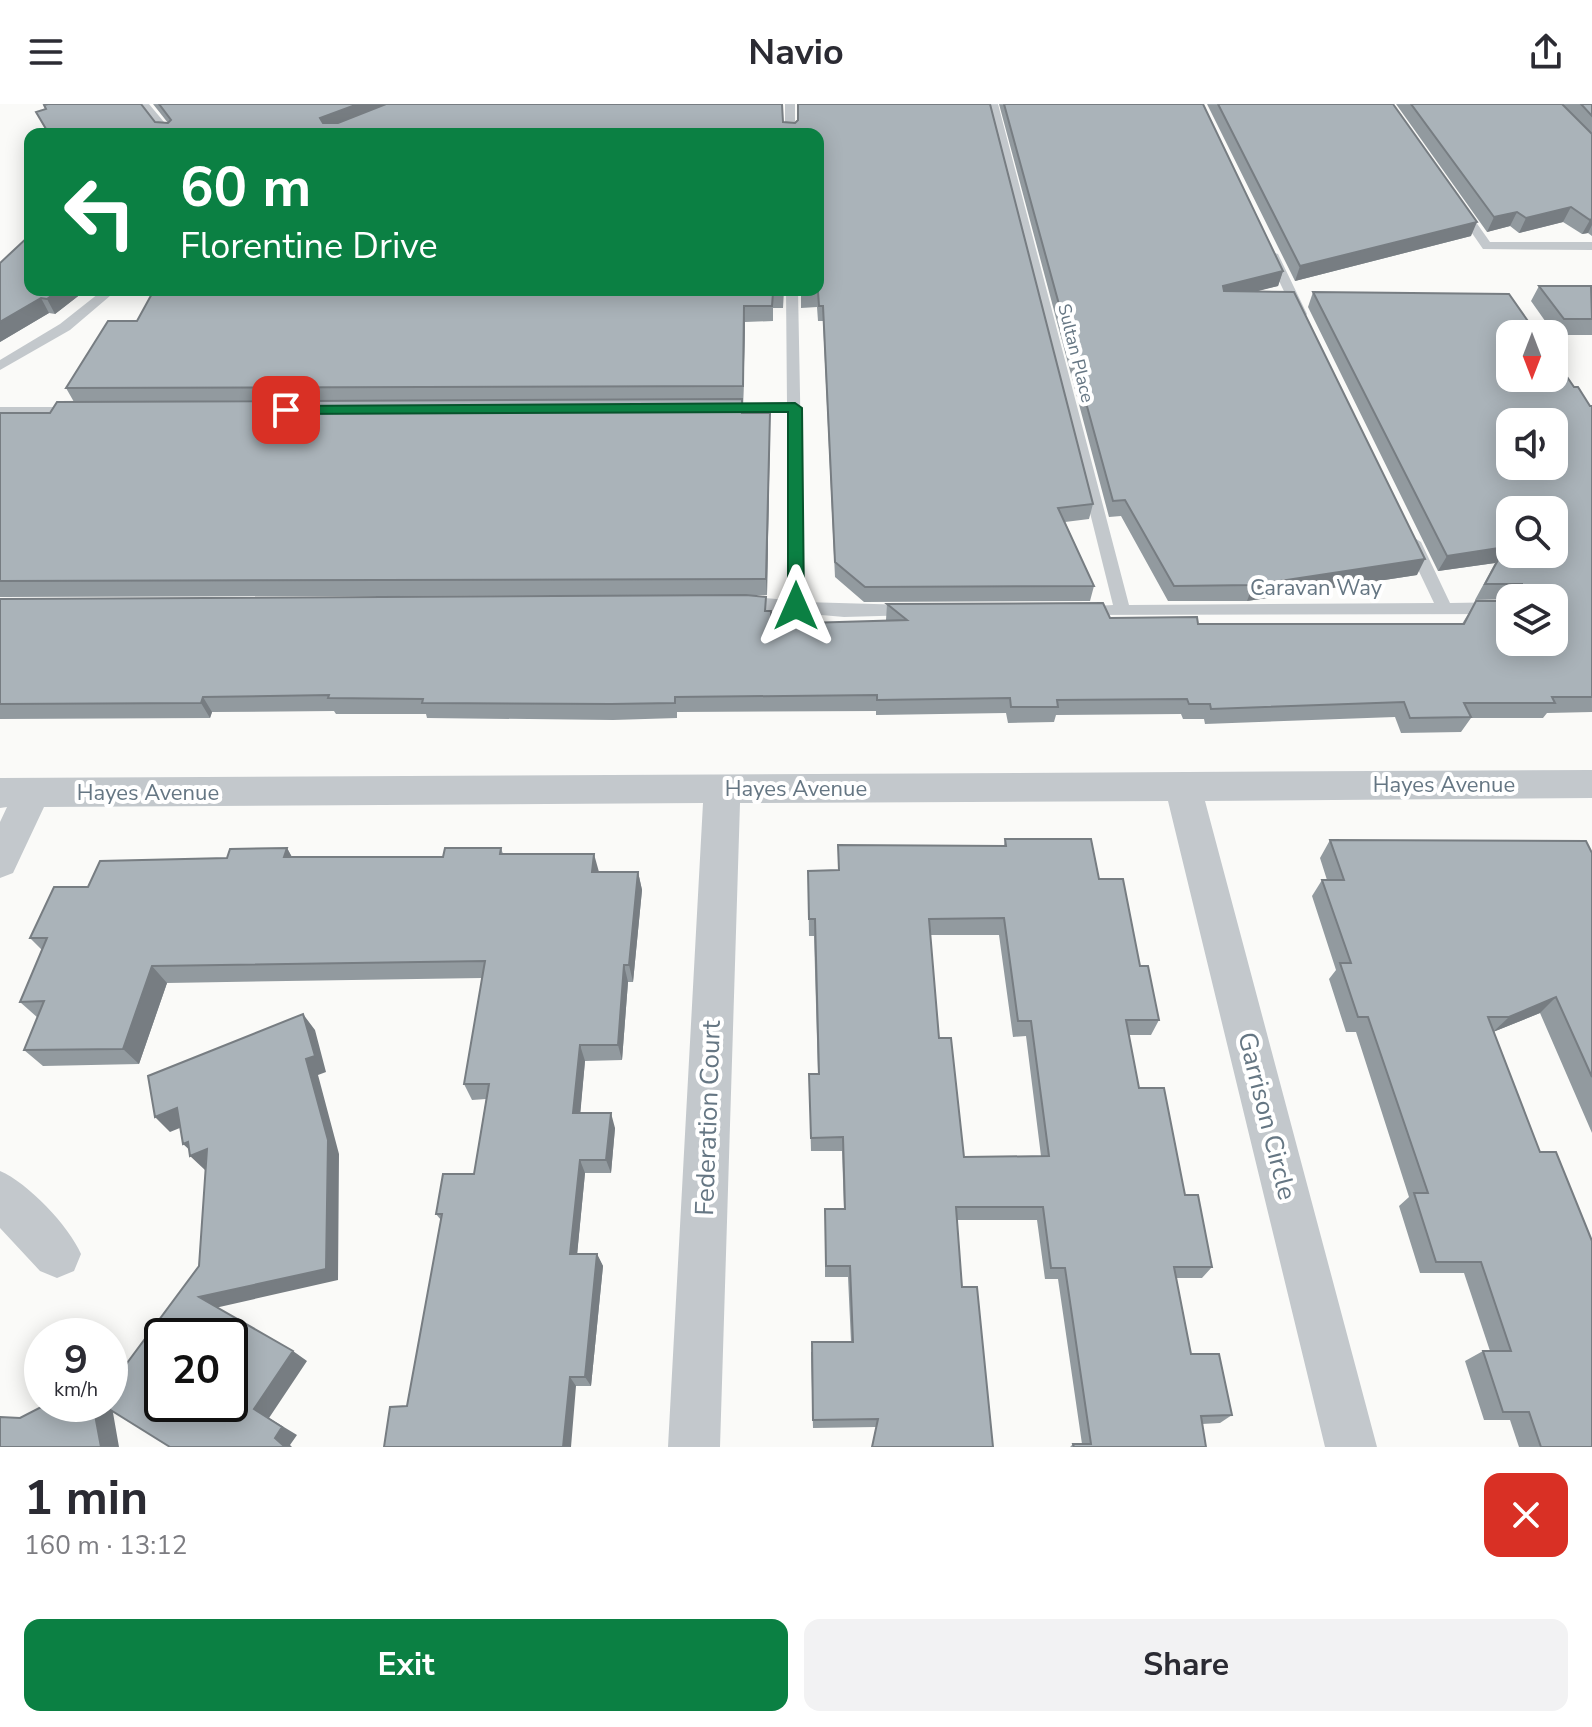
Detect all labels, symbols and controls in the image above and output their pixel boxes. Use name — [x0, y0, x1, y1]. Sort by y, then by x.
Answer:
text: Navio — [748, 28, 844, 77]
icon: menu — [24, 30, 68, 74]
icon: share — [1524, 30, 1568, 74]
text: 60 m — [180, 149, 311, 226]
icon: left — [48, 160, 152, 264]
text: Florentine Drive — [180, 222, 438, 271]
street label: Sultan Place — [1052, 301, 1100, 405]
north arrow — [1496, 320, 1568, 392]
map controls — [1496, 320, 1568, 656]
pin — [252, 376, 320, 444]
icon: arrive — [264, 388, 308, 432]
button: sound — [1496, 408, 1568, 480]
button: search — [1496, 496, 1568, 568]
position arrow — [754, 564, 838, 648]
street label: Caravan Way — [1250, 573, 1383, 603]
button: layers — [1496, 584, 1568, 656]
street label: Hayes Avenue — [1373, 770, 1515, 800]
street label: Hayes Avenue — [725, 774, 867, 804]
street label: Hayes Avenue — [77, 778, 219, 808]
street label: Federation Court — [687, 1019, 729, 1216]
street label: Garrison Circle — [1229, 1028, 1305, 1204]
speed limit sign: 20 — [144, 1318, 248, 1422]
text: 9 — [64, 1333, 88, 1387]
text: km/h — [54, 1376, 98, 1403]
text: 1 min — [24, 1465, 148, 1531]
button: close — [1484, 1473, 1568, 1557]
text: 160 m · 13:12 — [24, 1528, 187, 1563]
button: Exit — [24, 1619, 788, 1711]
button: Share — [804, 1619, 1568, 1711]

